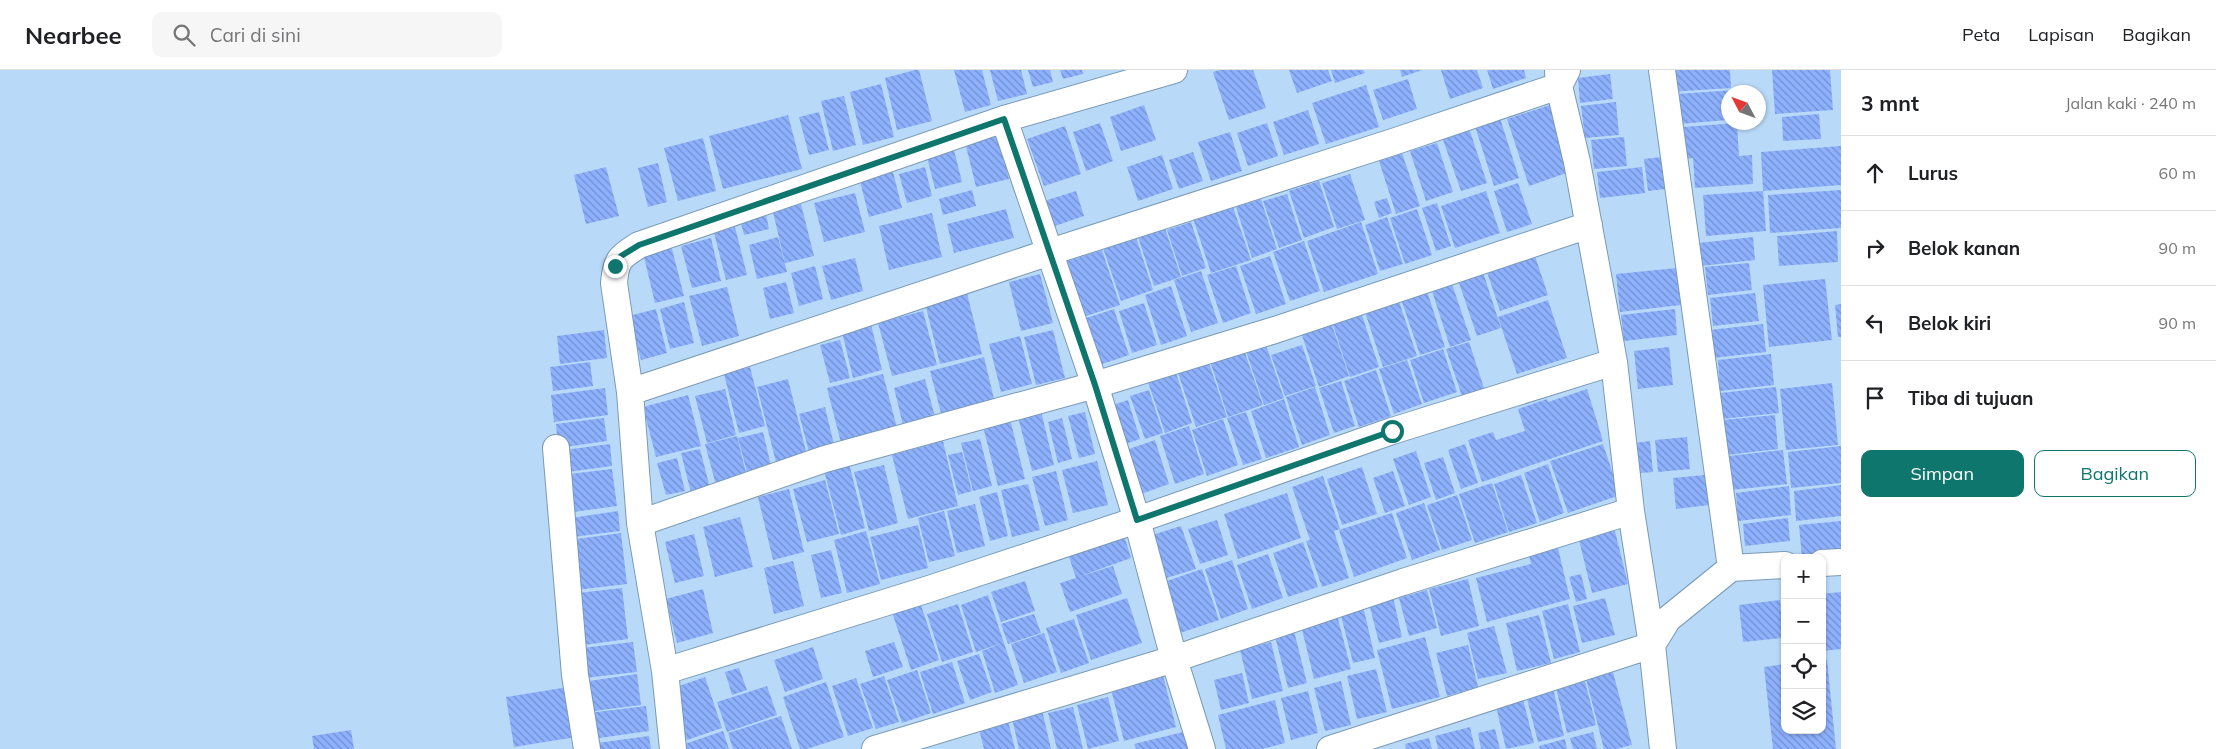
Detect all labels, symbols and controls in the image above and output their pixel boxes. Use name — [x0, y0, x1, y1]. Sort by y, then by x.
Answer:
search box — [152, 12, 502, 57]
text: Nearbee — [25, 20, 122, 50]
icon: search — [170, 21, 198, 49]
text: Cari di sini — [210, 23, 301, 47]
text: Peta — [1962, 23, 2000, 46]
text: Lapisan — [2028, 23, 2094, 46]
text: Bagikan — [2122, 23, 2191, 46]
north arrow — [1721, 85, 1766, 130]
text: 3 mnt — [1861, 90, 1919, 116]
text: Jalan kaki · 240 m — [2065, 93, 2196, 113]
icon: ahead — [1861, 159, 1889, 187]
text: Lurus — [1908, 161, 1958, 185]
text: 60 m — [2159, 163, 2196, 183]
icon: right — [1861, 234, 1889, 262]
text: Belok kanan — [1908, 236, 2020, 260]
text: 90 m — [2159, 238, 2196, 258]
route end — [604, 255, 627, 278]
icon: left — [1861, 309, 1889, 337]
text: Belok kiri — [1908, 311, 1991, 335]
text: 90 m — [2159, 313, 2196, 333]
icon: arrive — [1861, 384, 1889, 412]
text: Tiba di tujuan — [1908, 386, 2033, 410]
route start — [1381, 420, 1404, 443]
button: Simpan — [1861, 450, 2024, 497]
button: Bagikan — [2034, 450, 2196, 497]
map controls — [1781, 554, 1826, 734]
button: + — [1781, 554, 1826, 599]
button: − — [1781, 599, 1826, 644]
button: locate — [1781, 644, 1826, 689]
button: layers — [1781, 689, 1826, 734]

